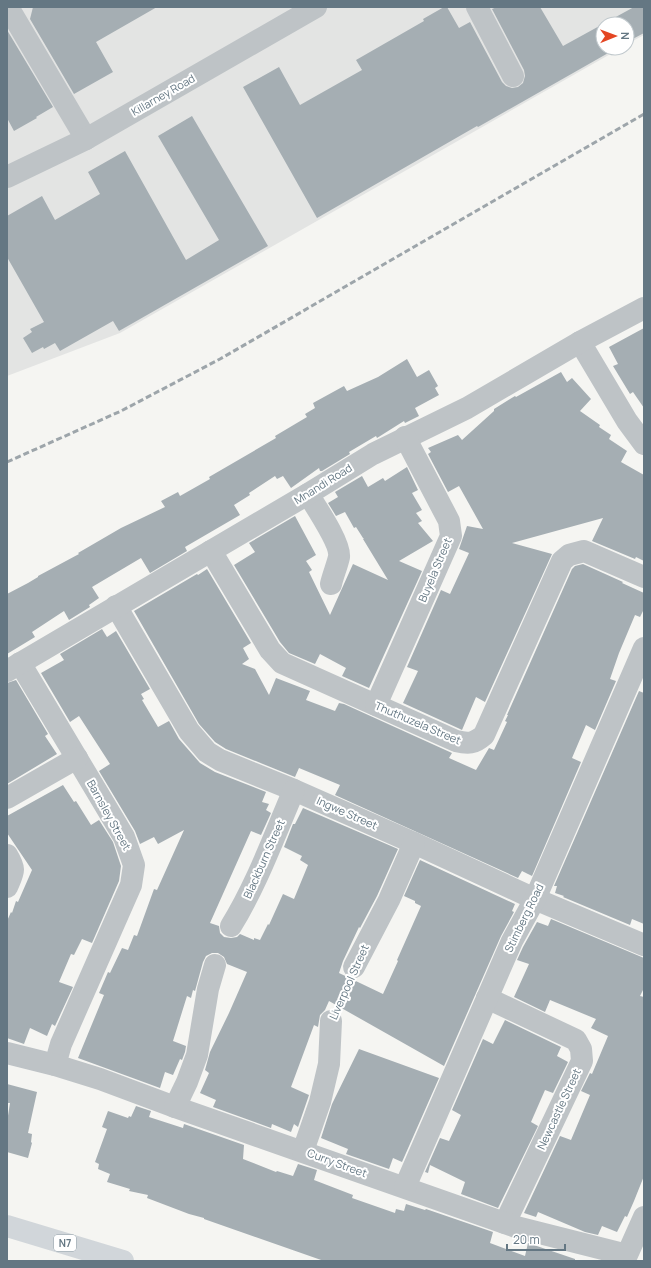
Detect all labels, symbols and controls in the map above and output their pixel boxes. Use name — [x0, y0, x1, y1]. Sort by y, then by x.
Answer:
north arrow — [595, 16, 635, 56]
text: N — [618, 32, 633, 40]
street label: Killarney Road — [128, 70, 197, 119]
street label: Mnandi Road — [291, 460, 355, 507]
street label: Buyela Street — [414, 535, 455, 604]
street label: Thuthuzela Street — [373, 698, 464, 747]
street label: Barnsley Street — [84, 777, 135, 853]
street label: Ingwe Street — [315, 793, 380, 833]
street label: Blackburn Street — [239, 817, 288, 901]
street label: Stimberg Road — [500, 881, 547, 955]
street label: Liverpool Street — [325, 942, 372, 1022]
street label: Newcastle Street — [533, 1066, 584, 1152]
street label: Curry Street — [305, 1145, 369, 1180]
scale bar — [507, 1226, 565, 1252]
text: 20 m — [513, 1231, 540, 1248]
road number: N7 — [54, 1235, 76, 1251]

